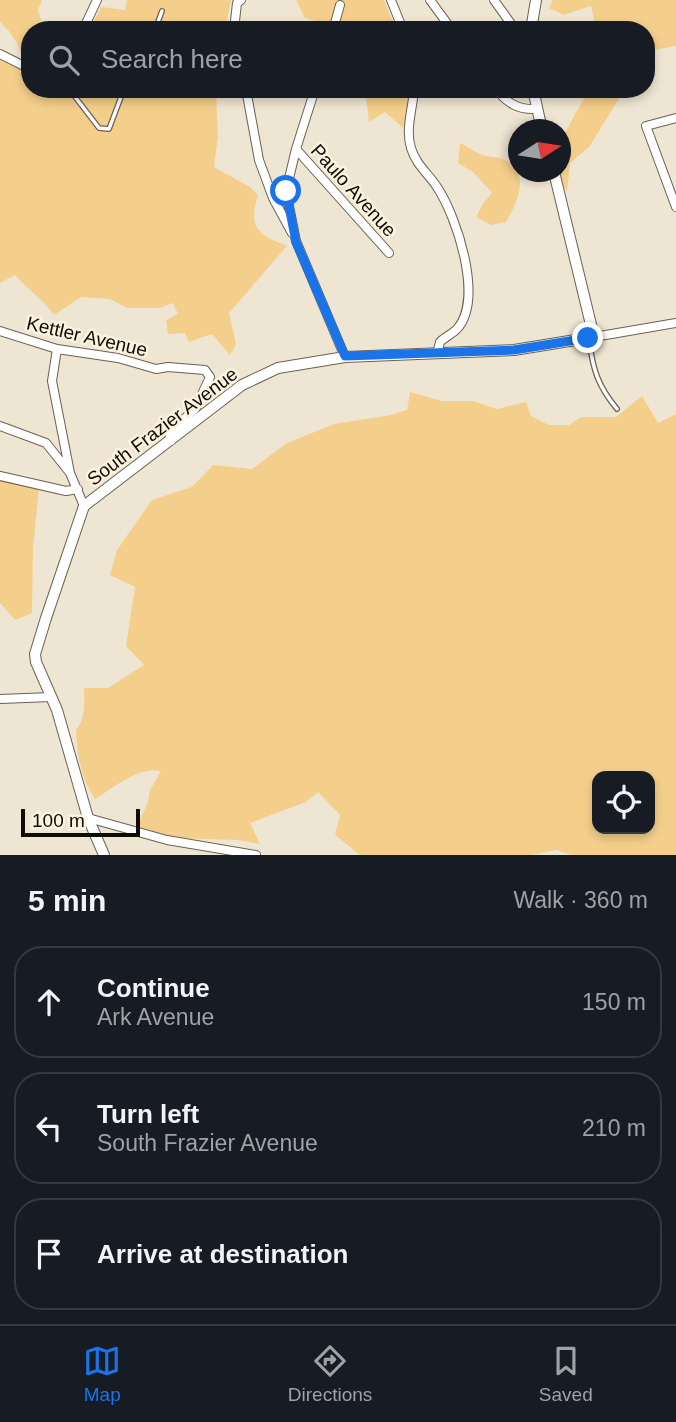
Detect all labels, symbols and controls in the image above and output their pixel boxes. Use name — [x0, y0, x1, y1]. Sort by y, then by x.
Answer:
search box — [21, 21, 655, 98]
icon: search — [45, 41, 83, 79]
text: Search here — [101, 44, 243, 74]
north arrow — [508, 119, 571, 182]
street label: Paulo Avenue — [307, 140, 401, 241]
route start — [270, 175, 301, 206]
street label: Kettler Avenue — [24, 312, 149, 361]
route end — [572, 322, 603, 353]
street label: South Frazier Avenue — [83, 363, 241, 490]
map controls — [592, 771, 655, 834]
button: locate — [592, 771, 655, 834]
scale bar — [21, 806, 140, 838]
text: 100 m — [32, 810, 85, 831]
text: 5 min — [28, 884, 106, 917]
text: Walk · 360 m — [513, 887, 648, 913]
text: Continue — [97, 973, 210, 1003]
icon: ahead — [30, 983, 68, 1021]
text: 150 m — [582, 989, 646, 1015]
text: Ark Avenue — [97, 1004, 214, 1030]
text: Turn left — [97, 1099, 199, 1129]
icon: left — [30, 1109, 68, 1147]
text: 210 m — [582, 1115, 646, 1141]
text: South Frazier Avenue — [97, 1130, 318, 1156]
icon: arrive — [30, 1235, 68, 1273]
text: Arrive at destination — [97, 1239, 348, 1269]
tab: Map — [83, 1342, 121, 1406]
tab: Directions — [288, 1342, 372, 1406]
tab: Saved — [539, 1342, 593, 1406]

